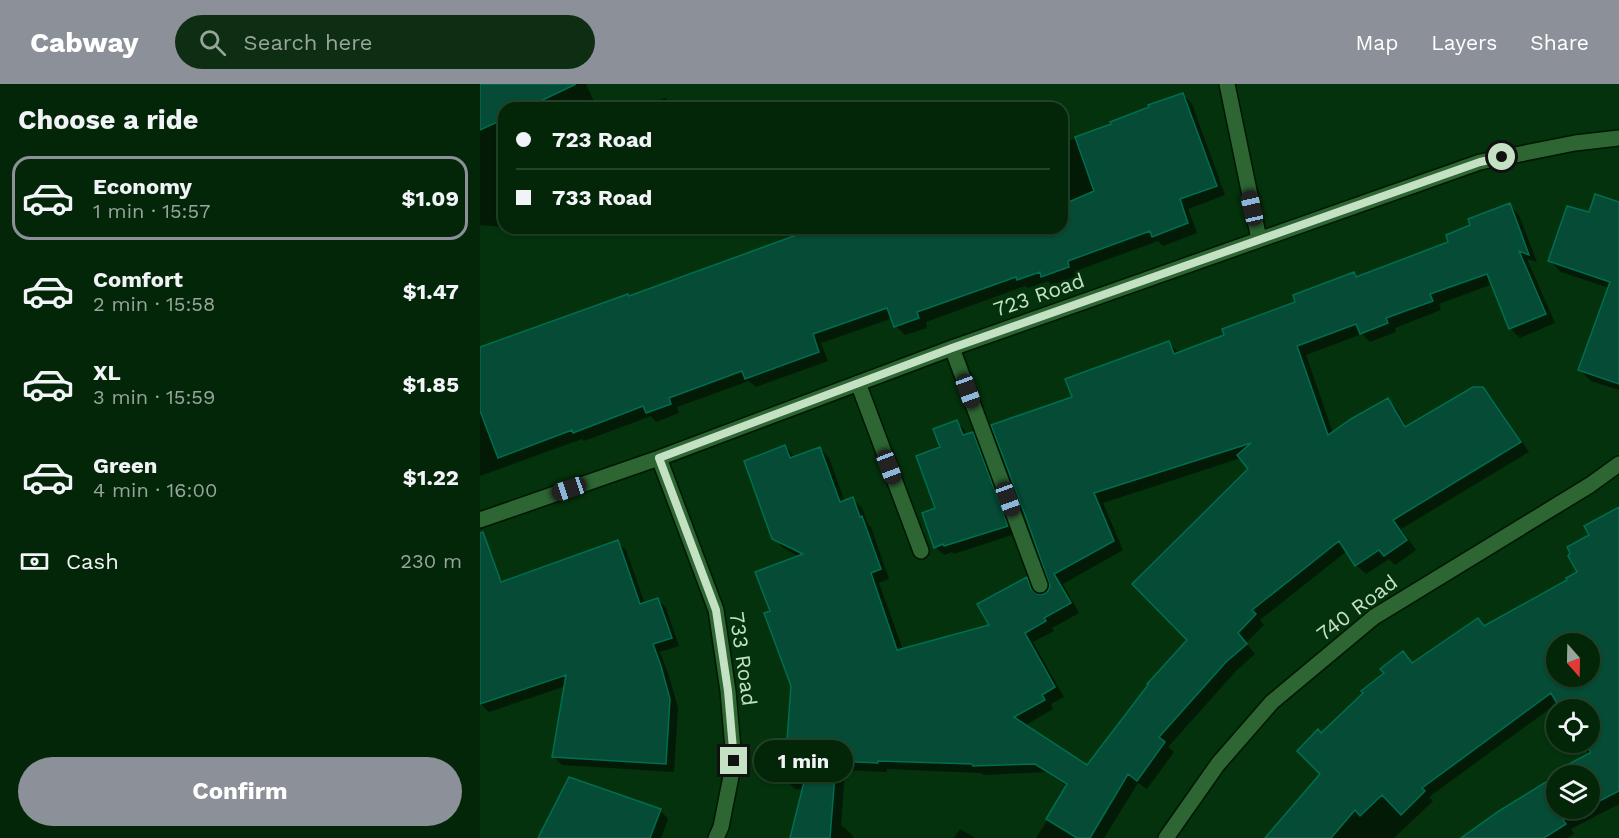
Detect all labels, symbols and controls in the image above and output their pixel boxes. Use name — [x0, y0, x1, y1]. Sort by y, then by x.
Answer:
search box — [175, 15, 595, 69]
text: Cabway — [30, 26, 139, 59]
icon: search — [196, 26, 229, 59]
text: Search here — [244, 30, 373, 55]
text: Map — [1355, 30, 1398, 55]
text: Layers — [1431, 30, 1497, 55]
text: Share — [1530, 30, 1589, 55]
text: Choose a ride — [18, 104, 198, 136]
text: 723 Road — [552, 127, 652, 152]
route start — [1488, 143, 1515, 170]
icon: car — [21, 171, 75, 225]
text: Economy — [93, 174, 192, 199]
text: 733 Road — [552, 185, 652, 210]
text: $1.09 — [402, 186, 459, 211]
car — [1239, 188, 1265, 228]
text: 1 min · 15:57 — [93, 199, 210, 223]
icon: car — [21, 264, 75, 318]
text: Comfort — [93, 267, 183, 292]
street label: 723 Road — [990, 267, 1088, 322]
text: $1.47 — [403, 279, 459, 304]
text: 2 min · 15:58 — [93, 292, 215, 316]
icon: car — [21, 357, 75, 411]
text: XL — [93, 360, 121, 385]
car — [953, 371, 983, 411]
text: $1.85 — [402, 372, 459, 397]
text: 3 min · 15:59 — [93, 385, 215, 409]
car — [874, 447, 904, 487]
icon: car — [21, 450, 75, 504]
text: Green — [93, 453, 157, 478]
text: $1.22 — [403, 465, 459, 490]
car — [549, 475, 589, 503]
text: 4 min · 16:00 — [93, 478, 217, 502]
car — [993, 479, 1023, 519]
icon: cash — [18, 545, 51, 578]
text: Cash — [66, 549, 119, 574]
text: 230 m — [400, 549, 462, 573]
street label: 740 Road — [1311, 569, 1402, 646]
street label: 733 Road — [725, 610, 762, 708]
north arrow — [1546, 633, 1600, 687]
map controls — [1546, 633, 1600, 819]
button: locate — [1546, 699, 1600, 753]
callout: 1 min — [755, 740, 854, 782]
route end — [720, 747, 747, 774]
text: 1 min — [778, 749, 829, 773]
button: Confirm — [18, 757, 462, 826]
button: layers — [1546, 765, 1600, 819]

